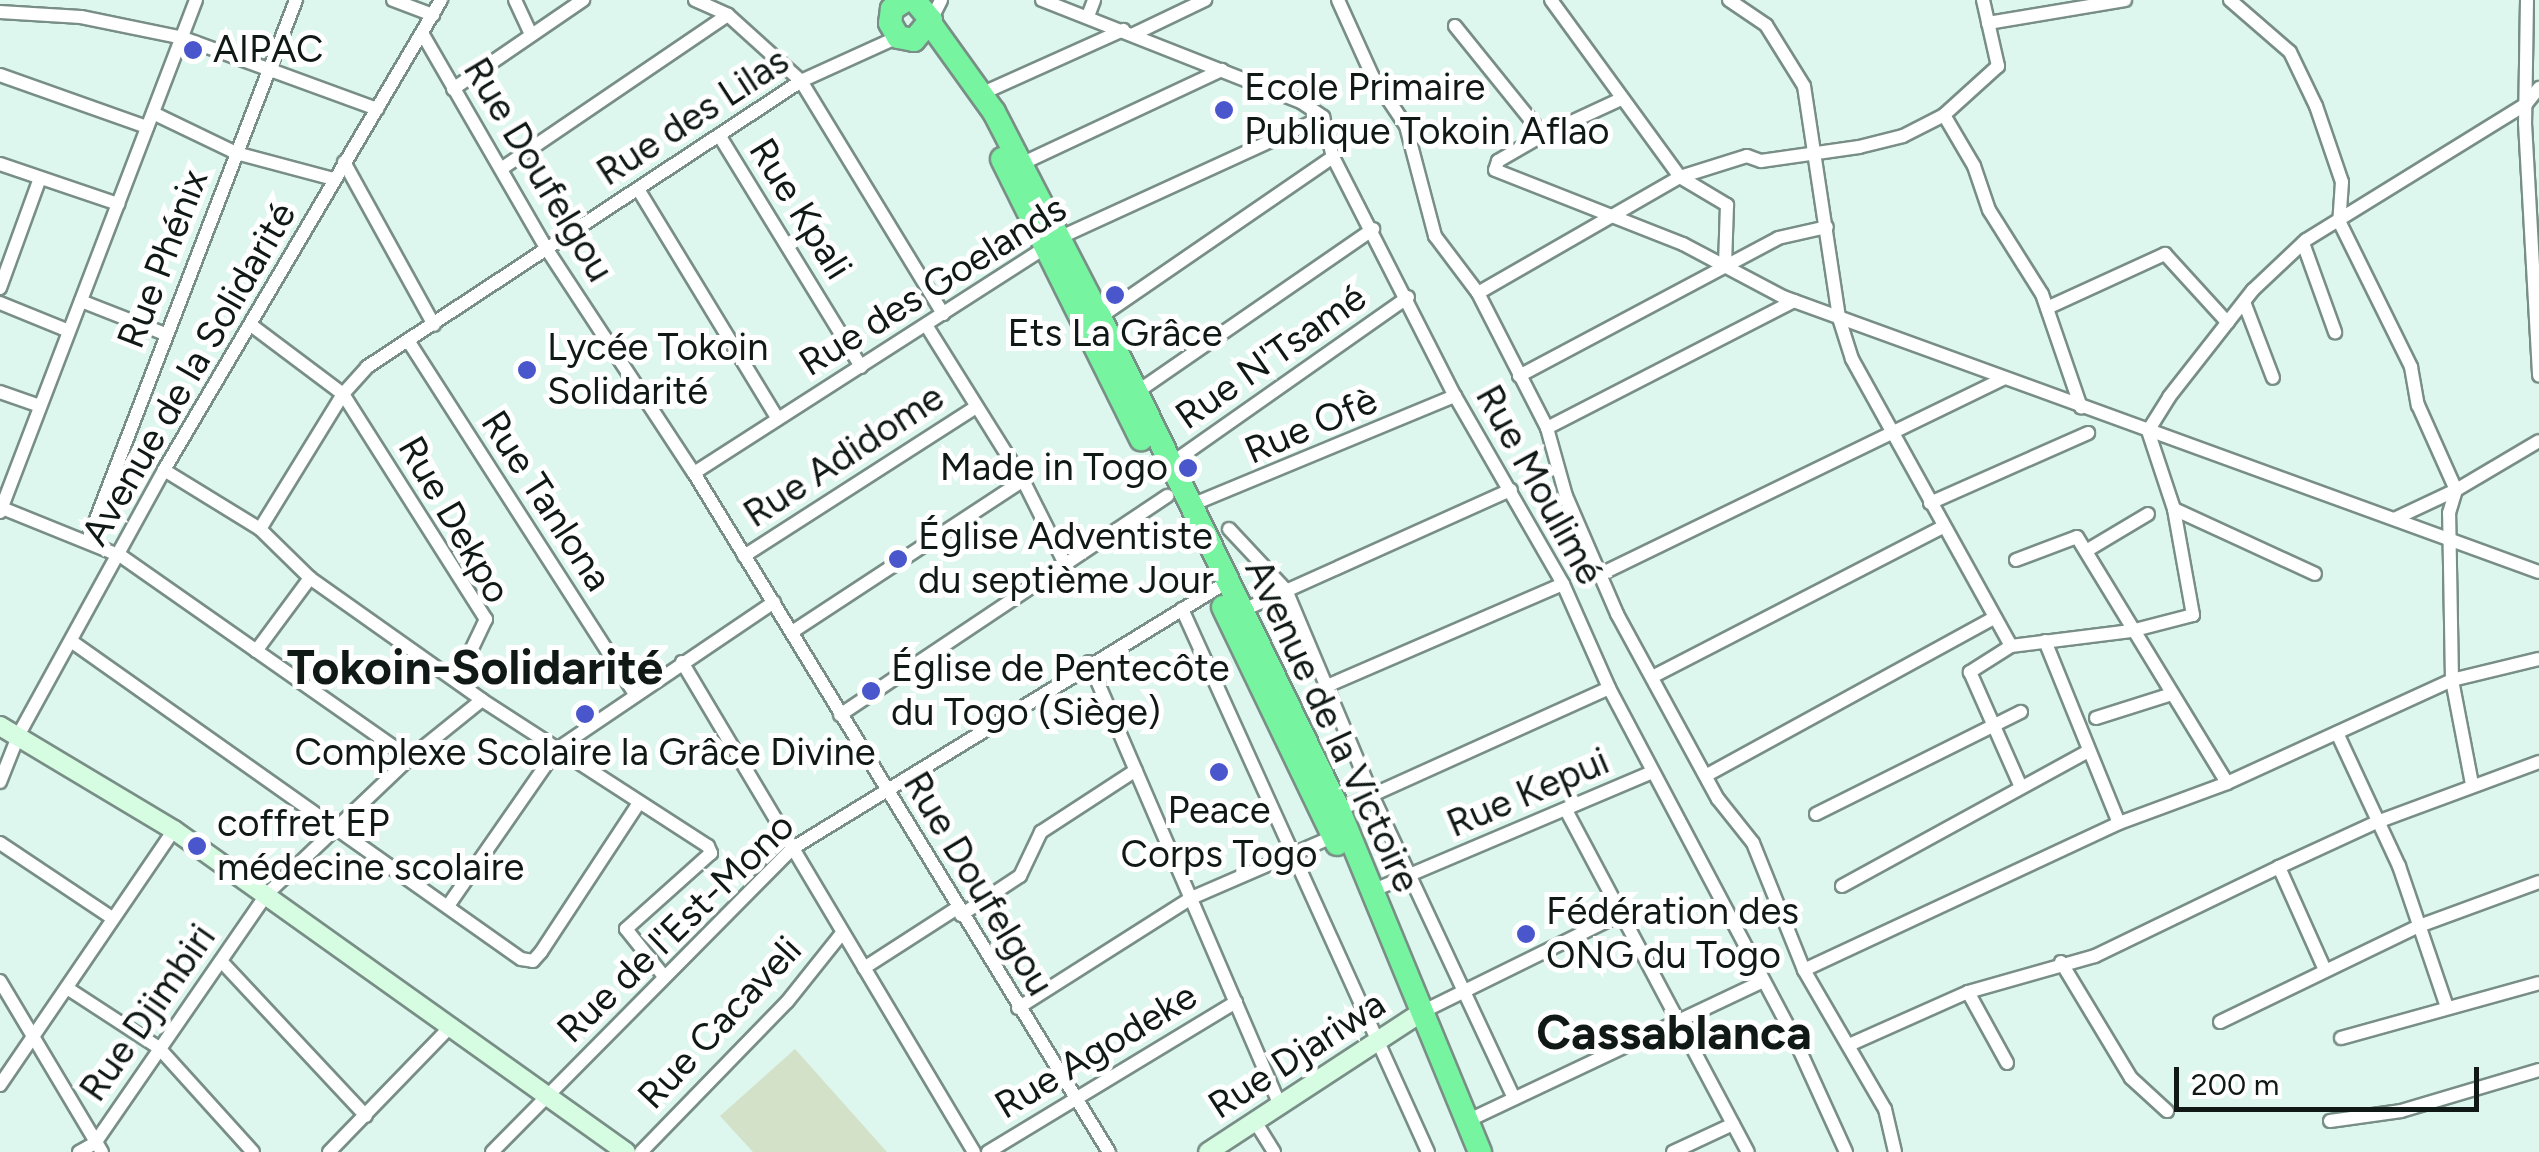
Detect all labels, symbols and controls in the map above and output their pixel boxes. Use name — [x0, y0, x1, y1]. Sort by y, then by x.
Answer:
place label: AIPAC — [213, 27, 323, 73]
street label: Rue des Lilas — [589, 38, 797, 196]
marker: AIPAC — [182, 39, 204, 61]
street label: Rue Doufelgou — [453, 50, 623, 290]
place label: Ecole Primaire Publique Tokoin Aflao — [1244, 65, 1609, 154]
marker: Ecole Primaire Publique Tokoin Aflao — [1213, 99, 1235, 121]
street label: Rue Kpali — [739, 130, 861, 288]
street label: Rue Phénix — [108, 163, 218, 355]
street label: Rue des Goelands — [791, 186, 1075, 386]
street label: Avenue de la Solidarité — [72, 194, 306, 554]
street label: Rue N'Tsamé — [1167, 275, 1375, 439]
marker: Ets La Grâce — [1104, 284, 1126, 306]
place label: Ets La Grâce — [1008, 311, 1222, 357]
place label: Lycée Tokoin Solidarité — [547, 325, 768, 414]
marker: Lycée Tokoin Solidarité — [516, 359, 538, 381]
street label: Rue Adidome — [736, 374, 952, 538]
street label: Rue Moulimé — [1466, 377, 1612, 593]
street label: Rue Ofè — [1238, 378, 1384, 474]
street label: Rue Tanlona — [471, 402, 621, 600]
street label: Rue Dekpo — [388, 429, 520, 611]
place label: Made in Togo — [940, 445, 1168, 491]
marker: Made in Togo — [1177, 457, 1199, 479]
place label: Église Adventiste du septième Jour — [918, 514, 1214, 604]
marker: Église Adventiste du septième Jour — [887, 548, 909, 570]
street label: Avenue de la Victoire — [1235, 552, 1429, 900]
district label: Tokoin-Solidarité — [287, 639, 663, 697]
place label: Église de Pentecôte du Togo (Siège) — [891, 646, 1229, 736]
marker: Église de Pentecôte du Togo (Siège) — [860, 680, 882, 702]
marker: Complexe Scolaire la Grâce Divine — [574, 703, 596, 725]
place label: Complexe Scolaire la Grâce Divine — [295, 730, 875, 776]
street label: Rue Kepui — [1440, 739, 1616, 847]
marker: Peace Corps Togo — [1208, 761, 1230, 783]
street label: Rue Doufelgou — [893, 764, 1063, 1004]
place label: Peace Corps Togo — [1121, 788, 1317, 878]
place label: coffret EP médecine scolaire — [217, 801, 524, 891]
street label: Rue de l'Est-Mono — [548, 803, 804, 1053]
marker: coffret EP médecine scolaire — [186, 835, 208, 857]
place label: Fédération des ONG du Togo — [1546, 889, 1799, 978]
street label: Rue Djimbiri — [70, 916, 226, 1110]
marker: Fédération des ONG du Togo — [1515, 923, 1537, 945]
street label: Rue Cacaveli — [629, 927, 811, 1119]
street label: Rue Agodeke — [987, 973, 1205, 1129]
street label: Rue Djariwa — [1200, 981, 1394, 1129]
district label: Cassablanca — [1536, 1004, 1812, 1062]
scale bar — [2179, 1047, 2484, 1109]
text: 200 m — [2191, 1066, 2279, 1103]

